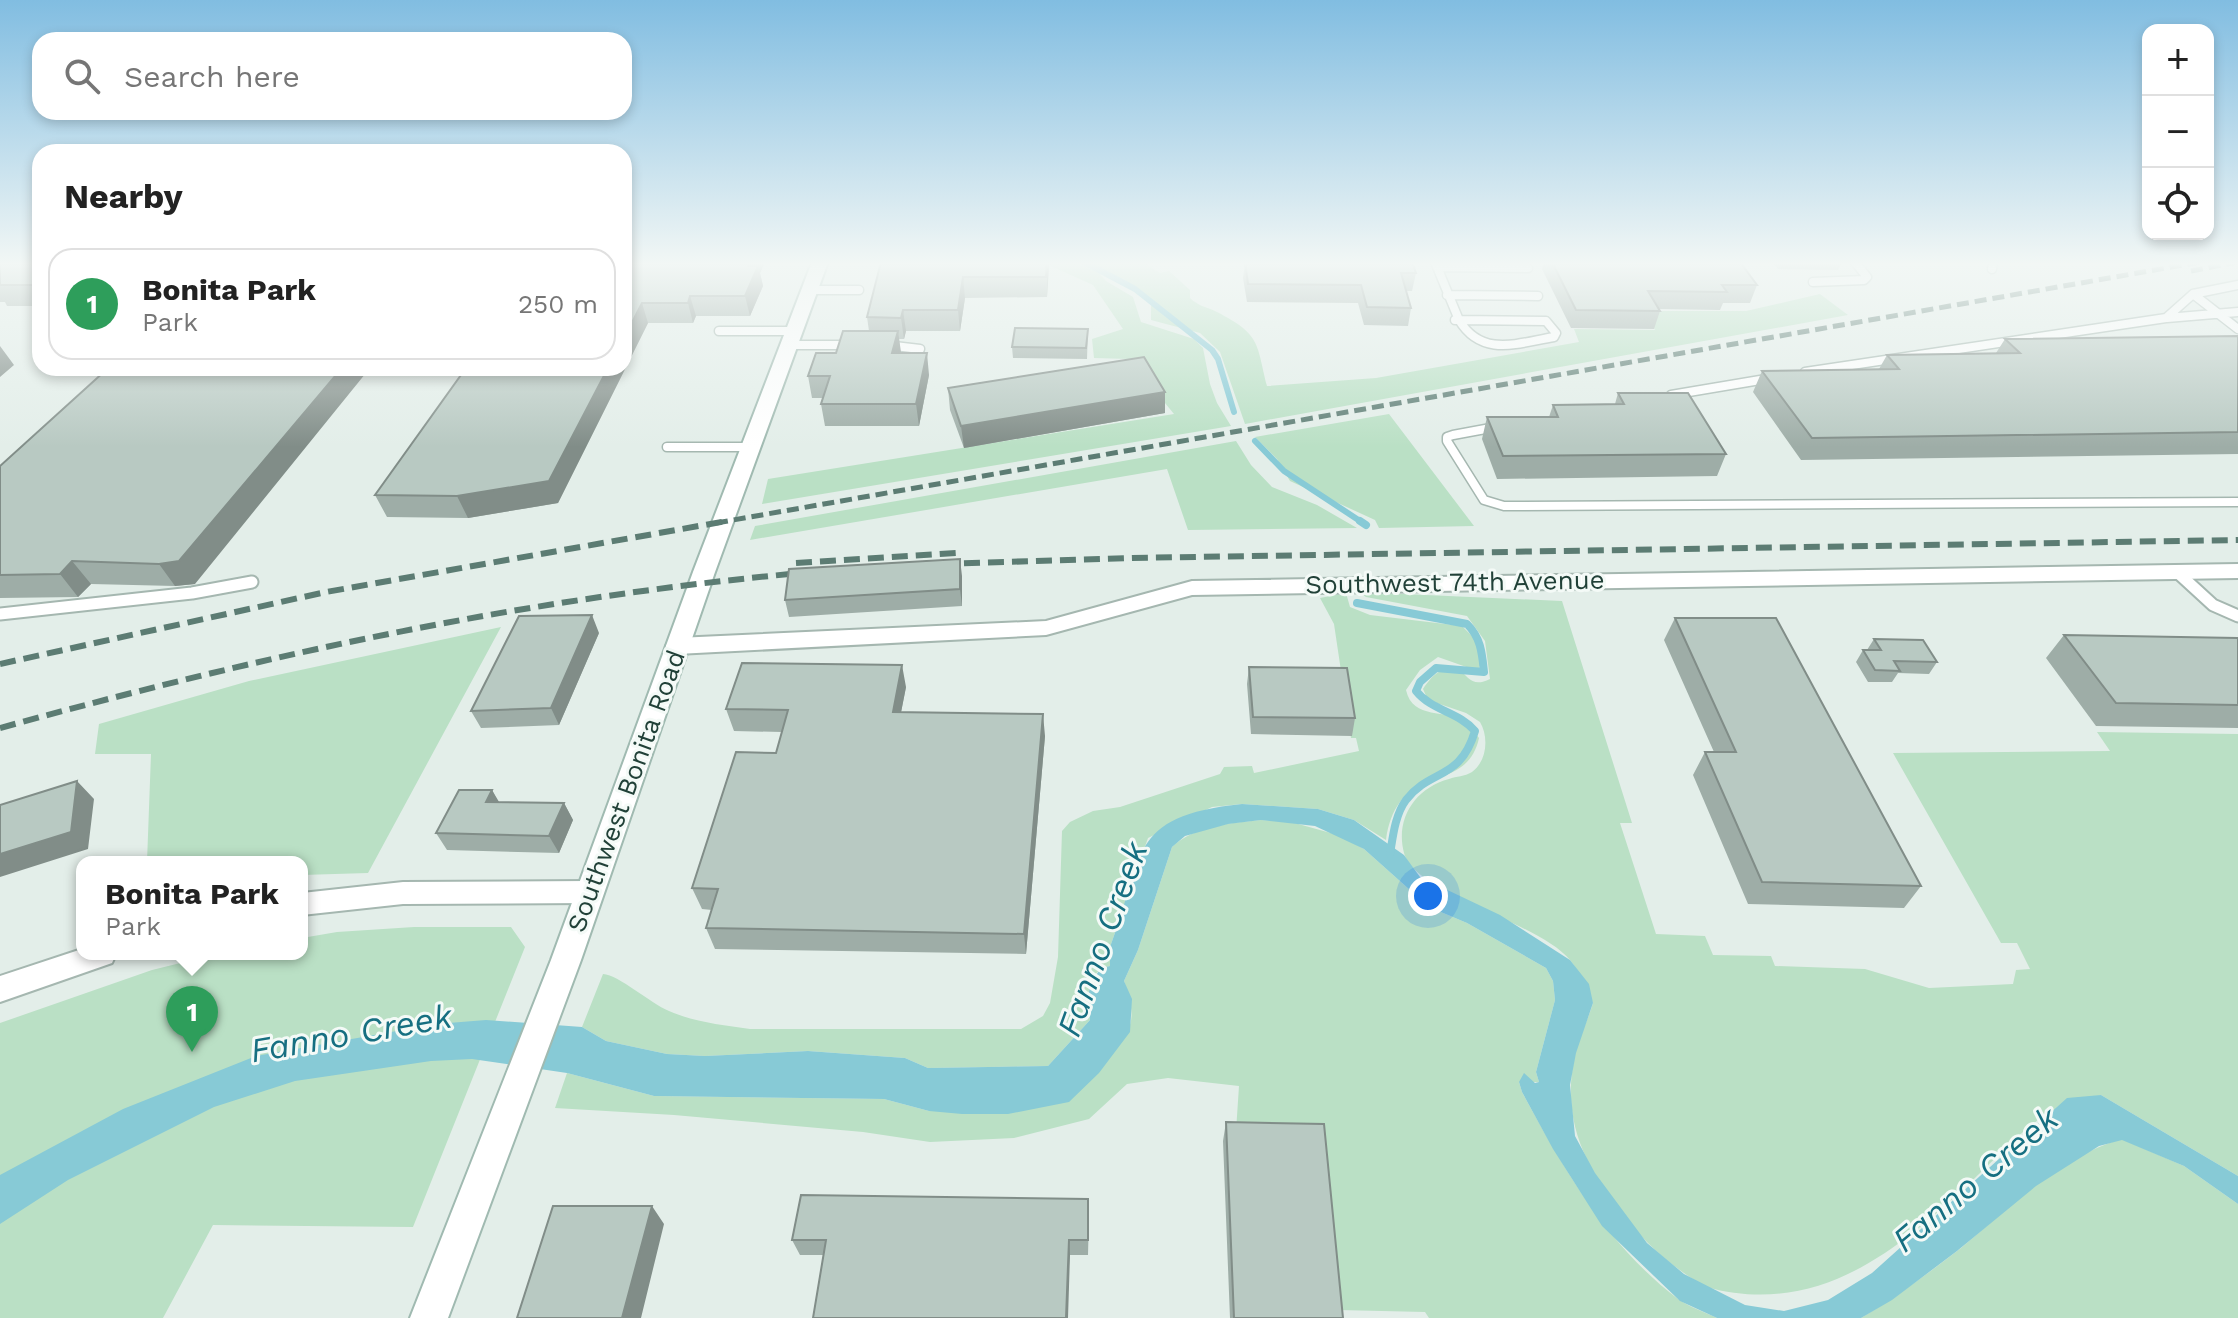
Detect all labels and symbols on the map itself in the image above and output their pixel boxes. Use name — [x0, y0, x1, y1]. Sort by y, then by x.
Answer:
street label: Southwest 74th Avenue — [1305, 564, 1605, 600]
street label: Southwest Bonita Road — [561, 646, 691, 936]
water label: Fanno Creek — [1048, 835, 1156, 1042]
your location — [1408, 876, 1448, 916]
pin: 1 — [166, 986, 218, 1052]
water label: Fanno Creek — [247, 995, 456, 1070]
water label: Fanno Creek — [1884, 1097, 2067, 1260]

